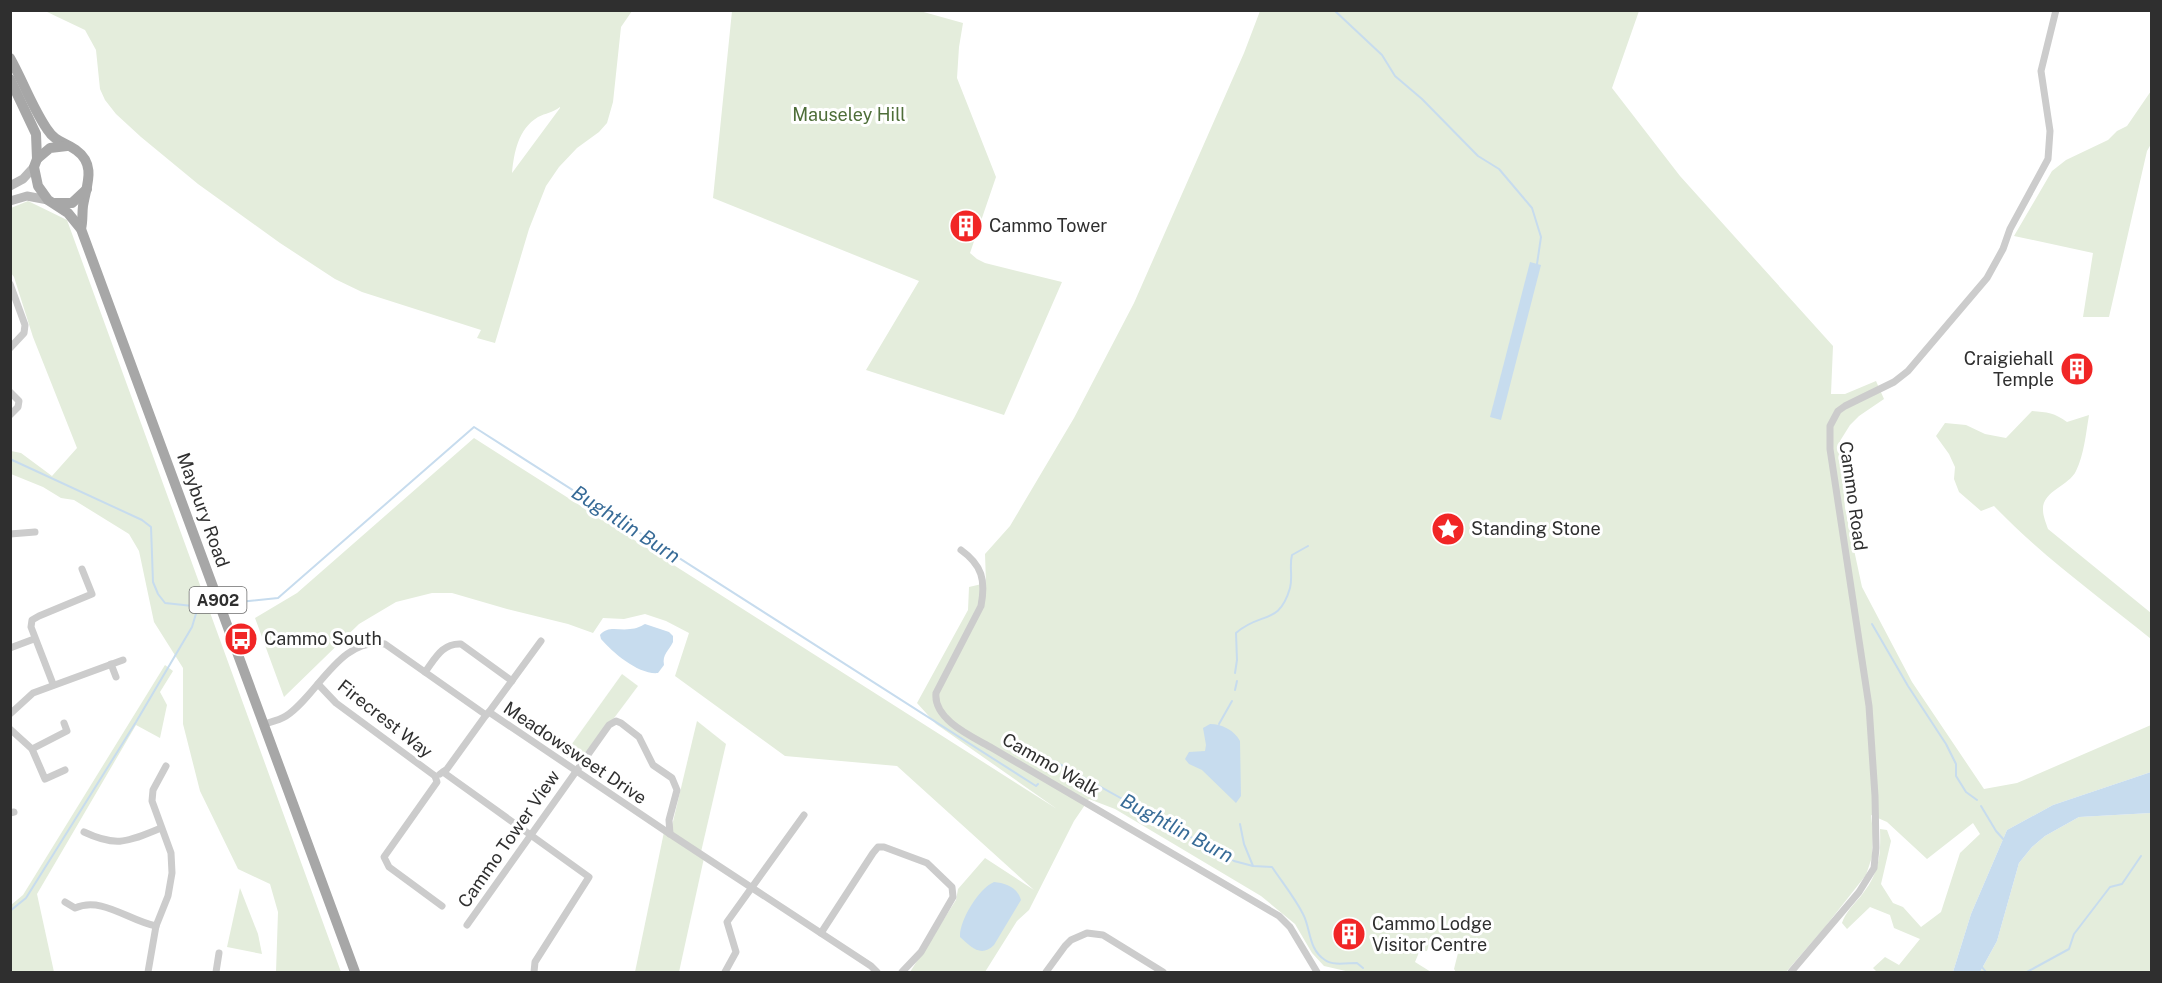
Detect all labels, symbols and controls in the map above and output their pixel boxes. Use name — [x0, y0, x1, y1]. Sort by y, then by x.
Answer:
park label: Mauseley Hill — [792, 104, 906, 125]
building icon: Cammo Tower — [948, 208, 984, 244]
place label: Cammo Tower — [989, 215, 1107, 236]
place label: Craigiehall Temple — [1964, 348, 2054, 390]
building icon: Craigiehall Temple — [2059, 351, 2095, 387]
street label: Cammo Road — [1835, 440, 1872, 552]
street label: Maybury Road — [173, 450, 234, 570]
water label: Bughtlin Burn — [567, 480, 685, 568]
place icon: Standing Stone — [1430, 511, 1466, 547]
place label: Standing Stone — [1471, 518, 1601, 539]
road number: A902 — [190, 587, 246, 613]
bus stop icon: Cammo South — [223, 621, 259, 657]
place label: Cammo South — [264, 628, 382, 649]
street label: Firecrest Way — [334, 675, 437, 762]
street label: Meadowsweet Drive — [500, 697, 651, 808]
street label: Cammo Walk — [999, 728, 1104, 801]
street label: Cammo Tower View — [453, 766, 564, 912]
water label: Bughtlin Burn — [1117, 788, 1237, 868]
place label: Cammo Lodge Visitor Centre — [1372, 913, 1492, 955]
building icon: Cammo Lodge Visitor Centre — [1331, 916, 1367, 952]

